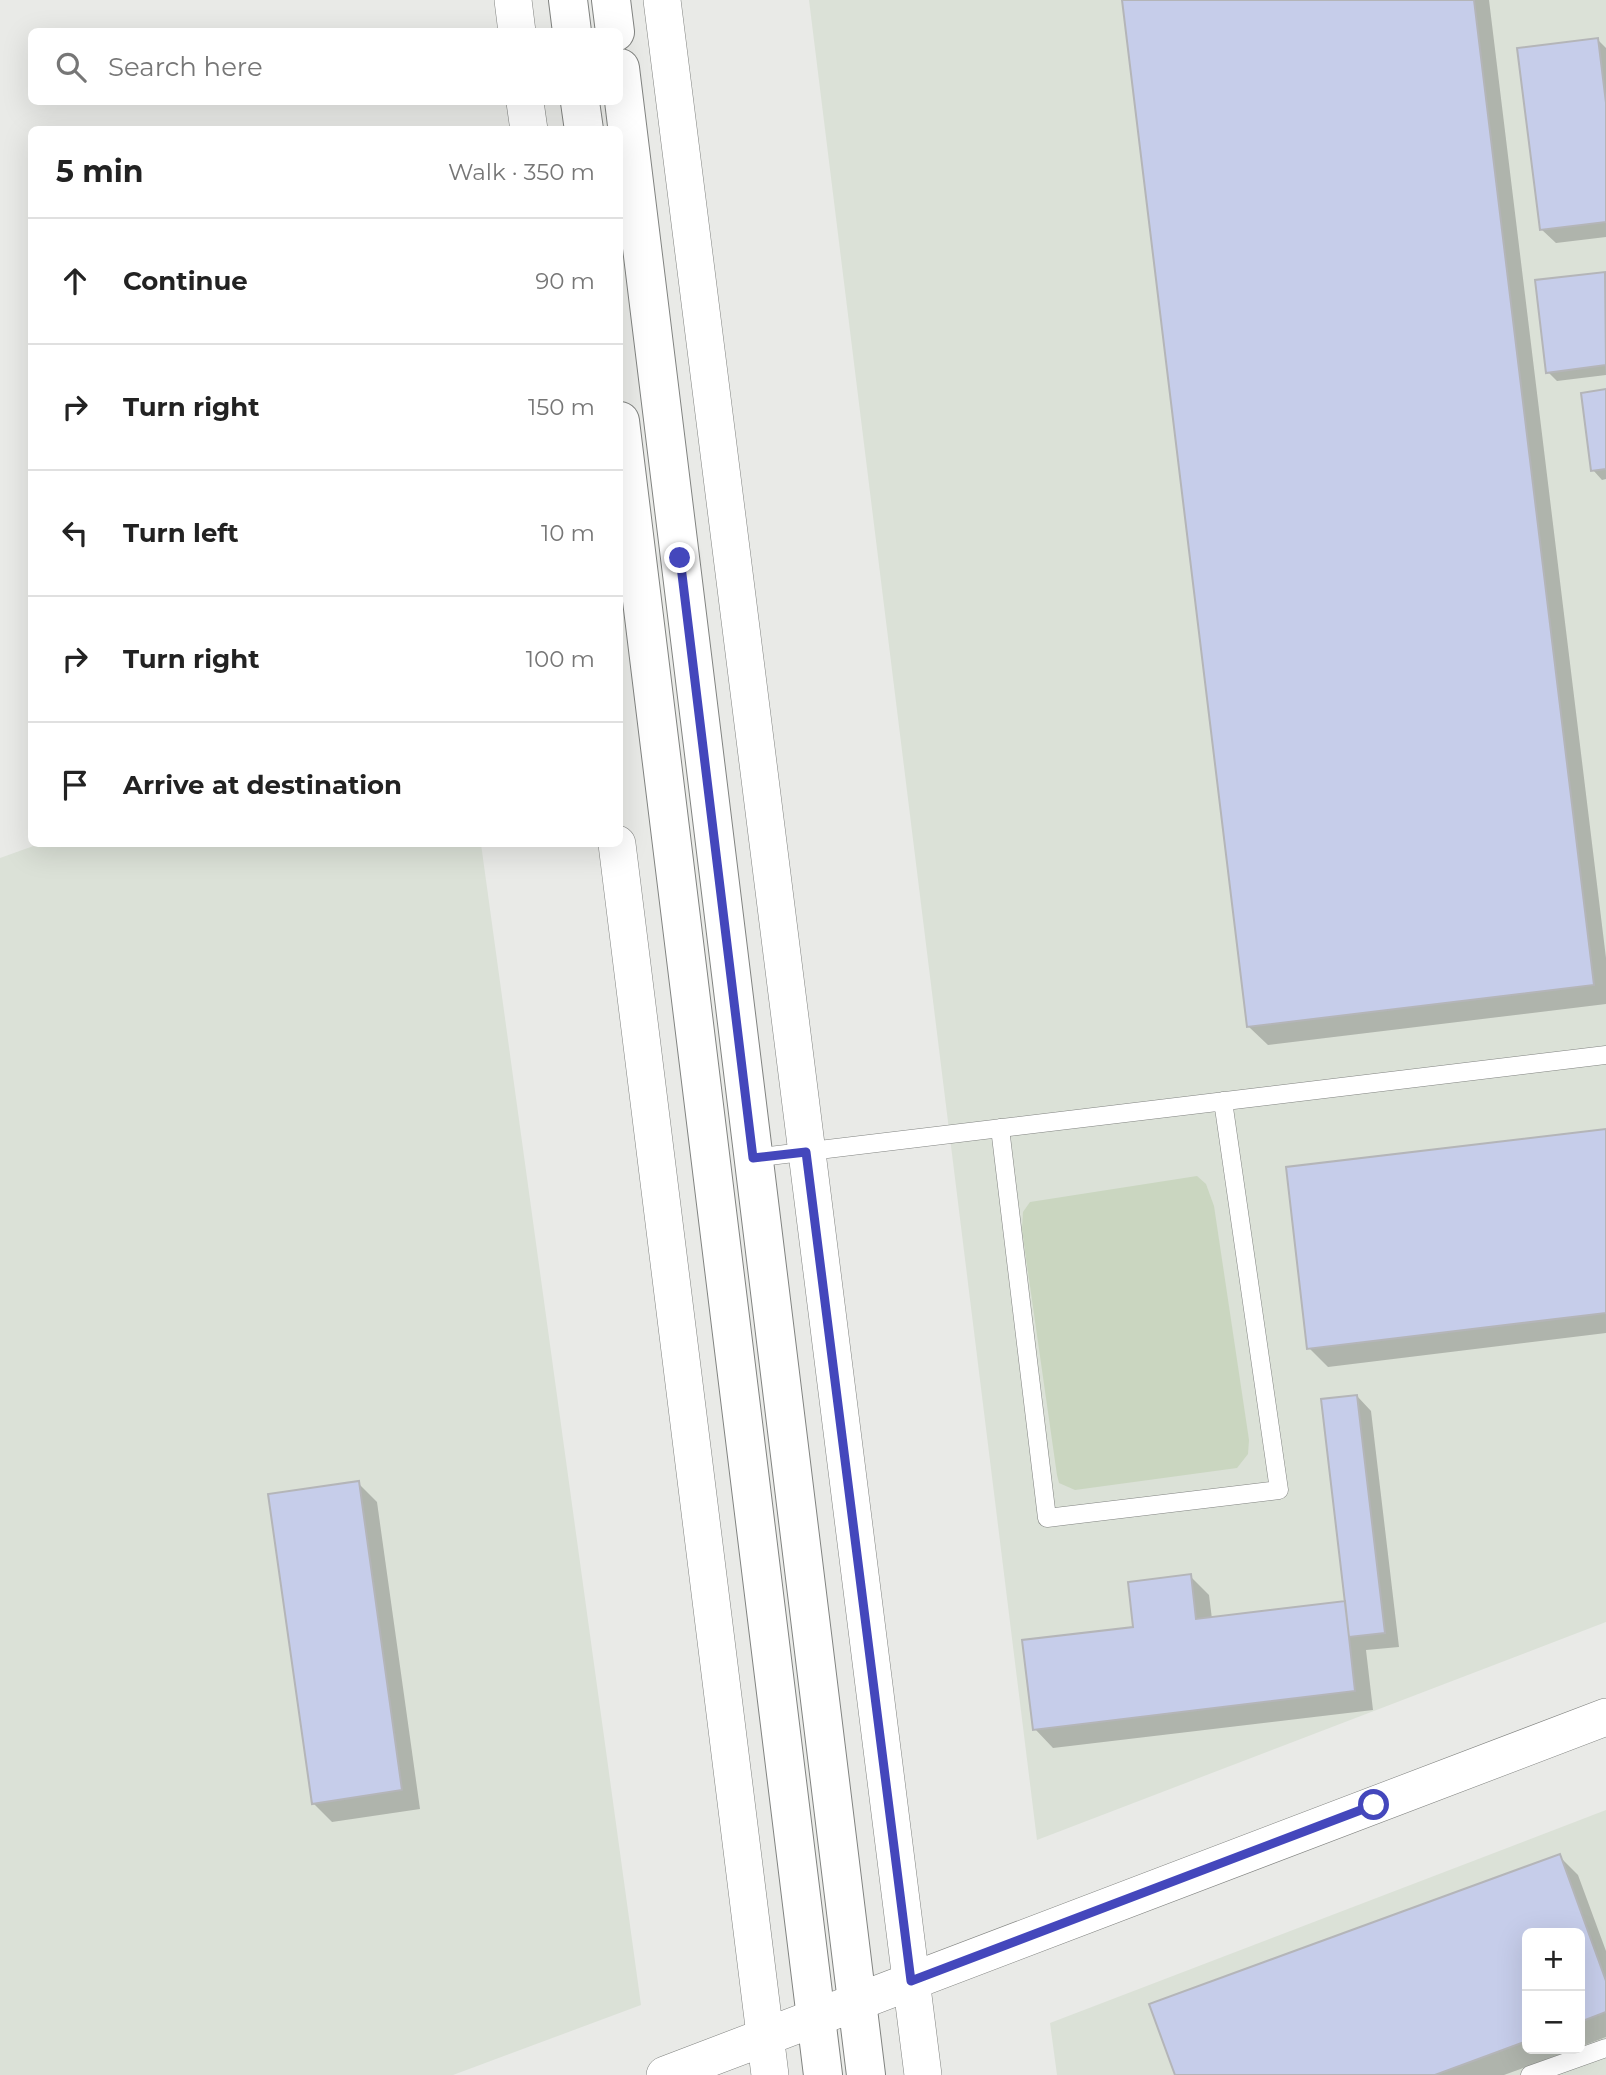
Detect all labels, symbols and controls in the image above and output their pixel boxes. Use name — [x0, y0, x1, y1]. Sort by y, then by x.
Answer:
search box — [28, 28, 623, 105]
icon: search — [52, 48, 90, 86]
text: Search here — [108, 51, 263, 83]
text: 5 min — [56, 153, 144, 190]
text: Walk · 350 m — [448, 158, 595, 186]
icon: ahead — [56, 262, 94, 300]
text: Continue — [123, 265, 248, 297]
text: 90 m — [535, 267, 595, 295]
icon: right — [56, 388, 94, 426]
text: Turn right — [123, 391, 259, 423]
text: 150 m — [528, 393, 595, 421]
icon: left — [56, 514, 94, 552]
text: Turn left — [123, 517, 239, 549]
text: 10 m — [541, 519, 595, 547]
route end — [664, 542, 695, 573]
icon: right — [56, 640, 94, 678]
text: Turn right — [123, 643, 259, 675]
text: 100 m — [526, 645, 595, 673]
icon: arrive — [56, 766, 94, 804]
text: Arrive at destination — [123, 769, 402, 801]
route start — [1358, 1789, 1389, 1820]
map controls — [1522, 1928, 1585, 2054]
button: + — [1522, 1928, 1585, 1991]
button: − — [1522, 1991, 1585, 2054]

